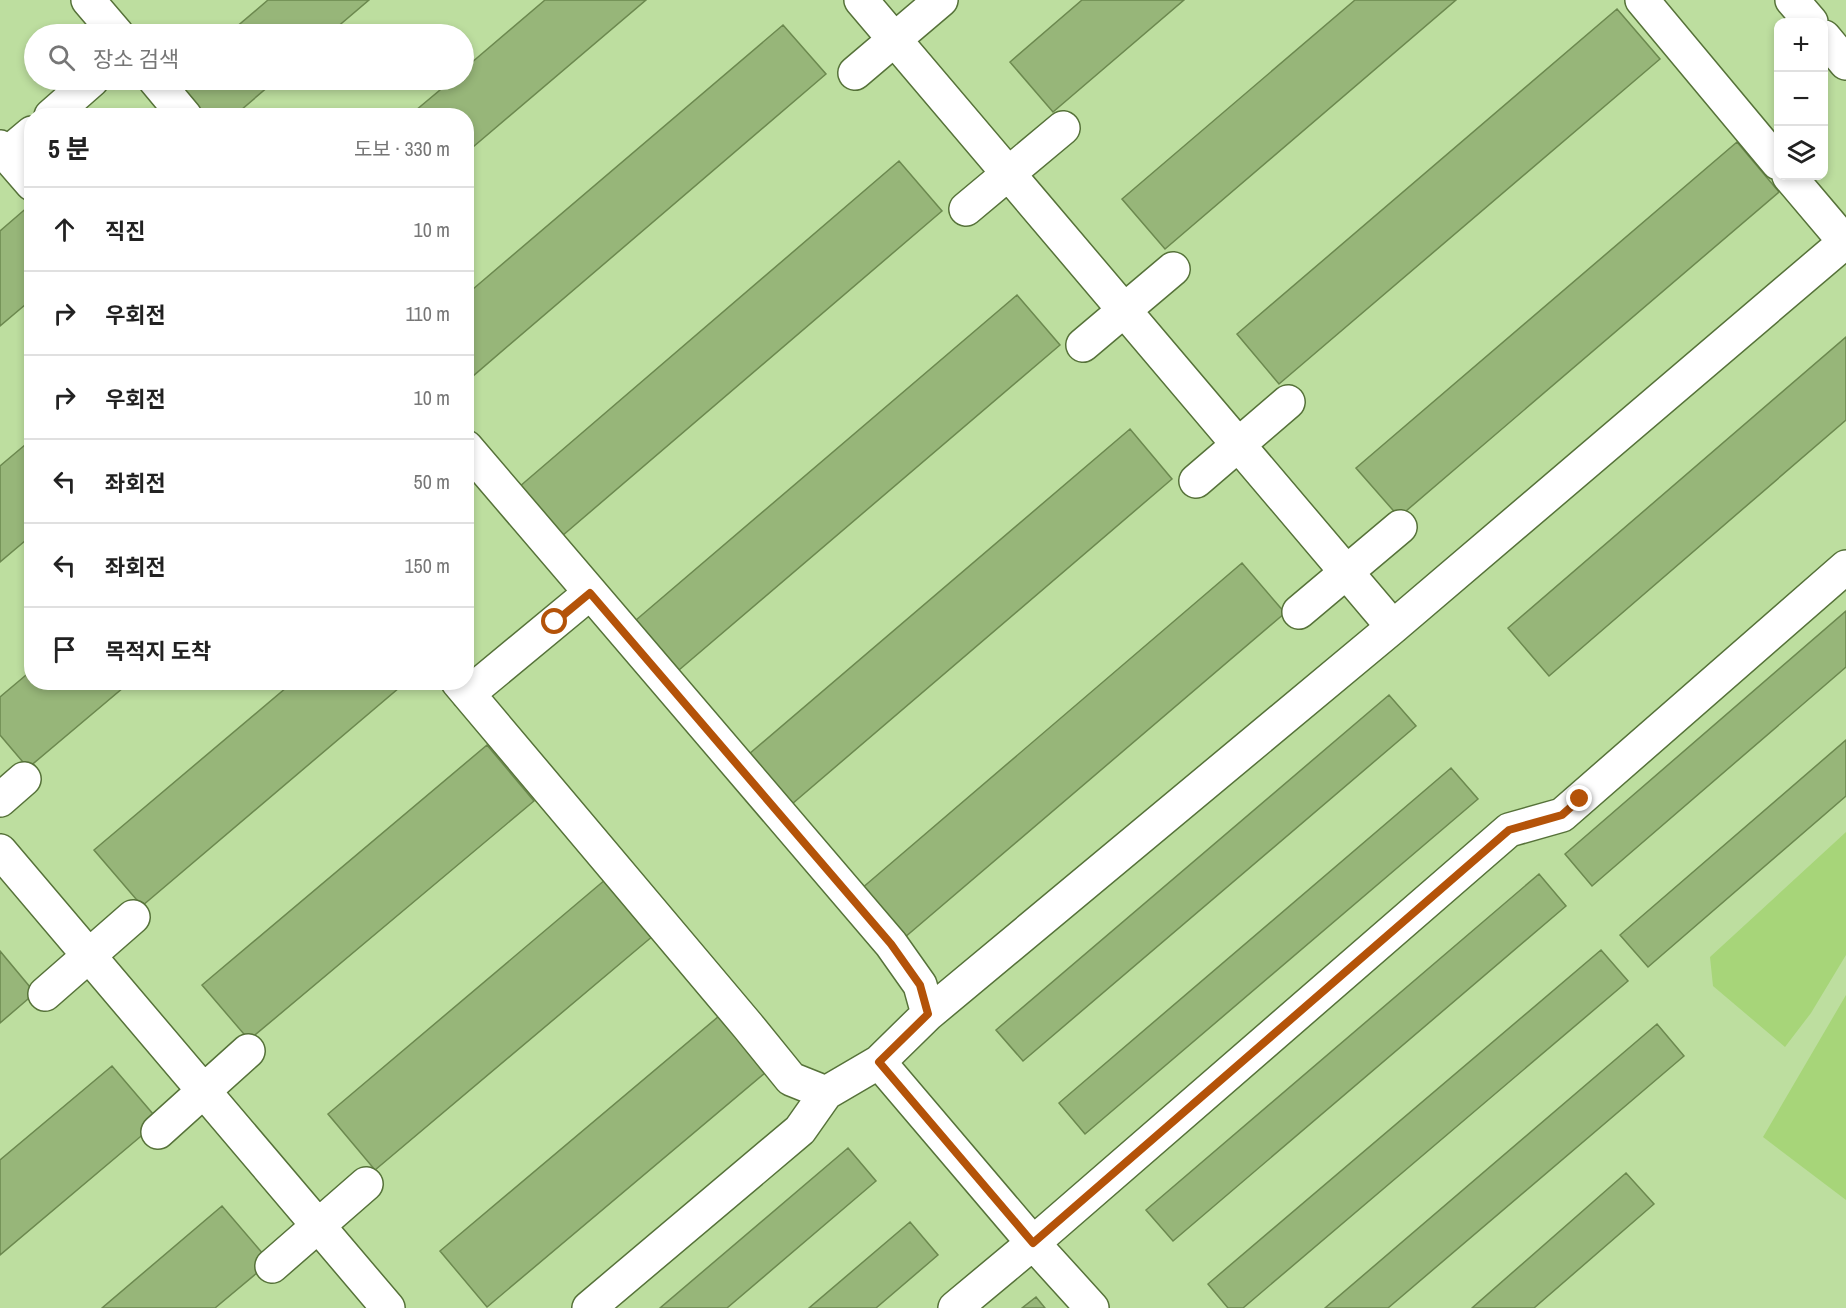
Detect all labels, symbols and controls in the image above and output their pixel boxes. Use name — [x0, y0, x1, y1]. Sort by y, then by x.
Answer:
map controls — [1774, 18, 1828, 180]
button: + — [1774, 18, 1828, 72]
search box — [24, 24, 474, 90]
icon: search — [45, 41, 78, 74]
text: 장소 검색 — [93, 44, 179, 74]
button: − — [1774, 72, 1828, 126]
button: layers — [1774, 126, 1828, 180]
text: 5 분 — [48, 131, 90, 166]
text: 도보 · 330 m — [354, 135, 450, 162]
icon: ahead — [48, 213, 81, 246]
text: 직진 — [105, 216, 145, 246]
text: 10 m — [414, 216, 450, 243]
icon: right — [48, 297, 81, 330]
text: 우회전 — [105, 300, 166, 330]
text: 110 m — [406, 300, 450, 327]
icon: right — [48, 381, 81, 414]
text: 우회전 — [105, 384, 166, 414]
text: 10 m — [414, 384, 450, 411]
icon: left — [48, 465, 81, 498]
text: 좌회전 — [105, 468, 166, 498]
text: 50 m — [414, 468, 450, 495]
icon: left — [48, 549, 81, 582]
text: 좌회전 — [105, 552, 166, 582]
text: 150 m — [404, 552, 450, 579]
route start — [541, 608, 567, 634]
icon: arrive — [48, 633, 81, 666]
text: 목적지 도착 — [105, 636, 211, 666]
route end — [1566, 785, 1592, 811]

